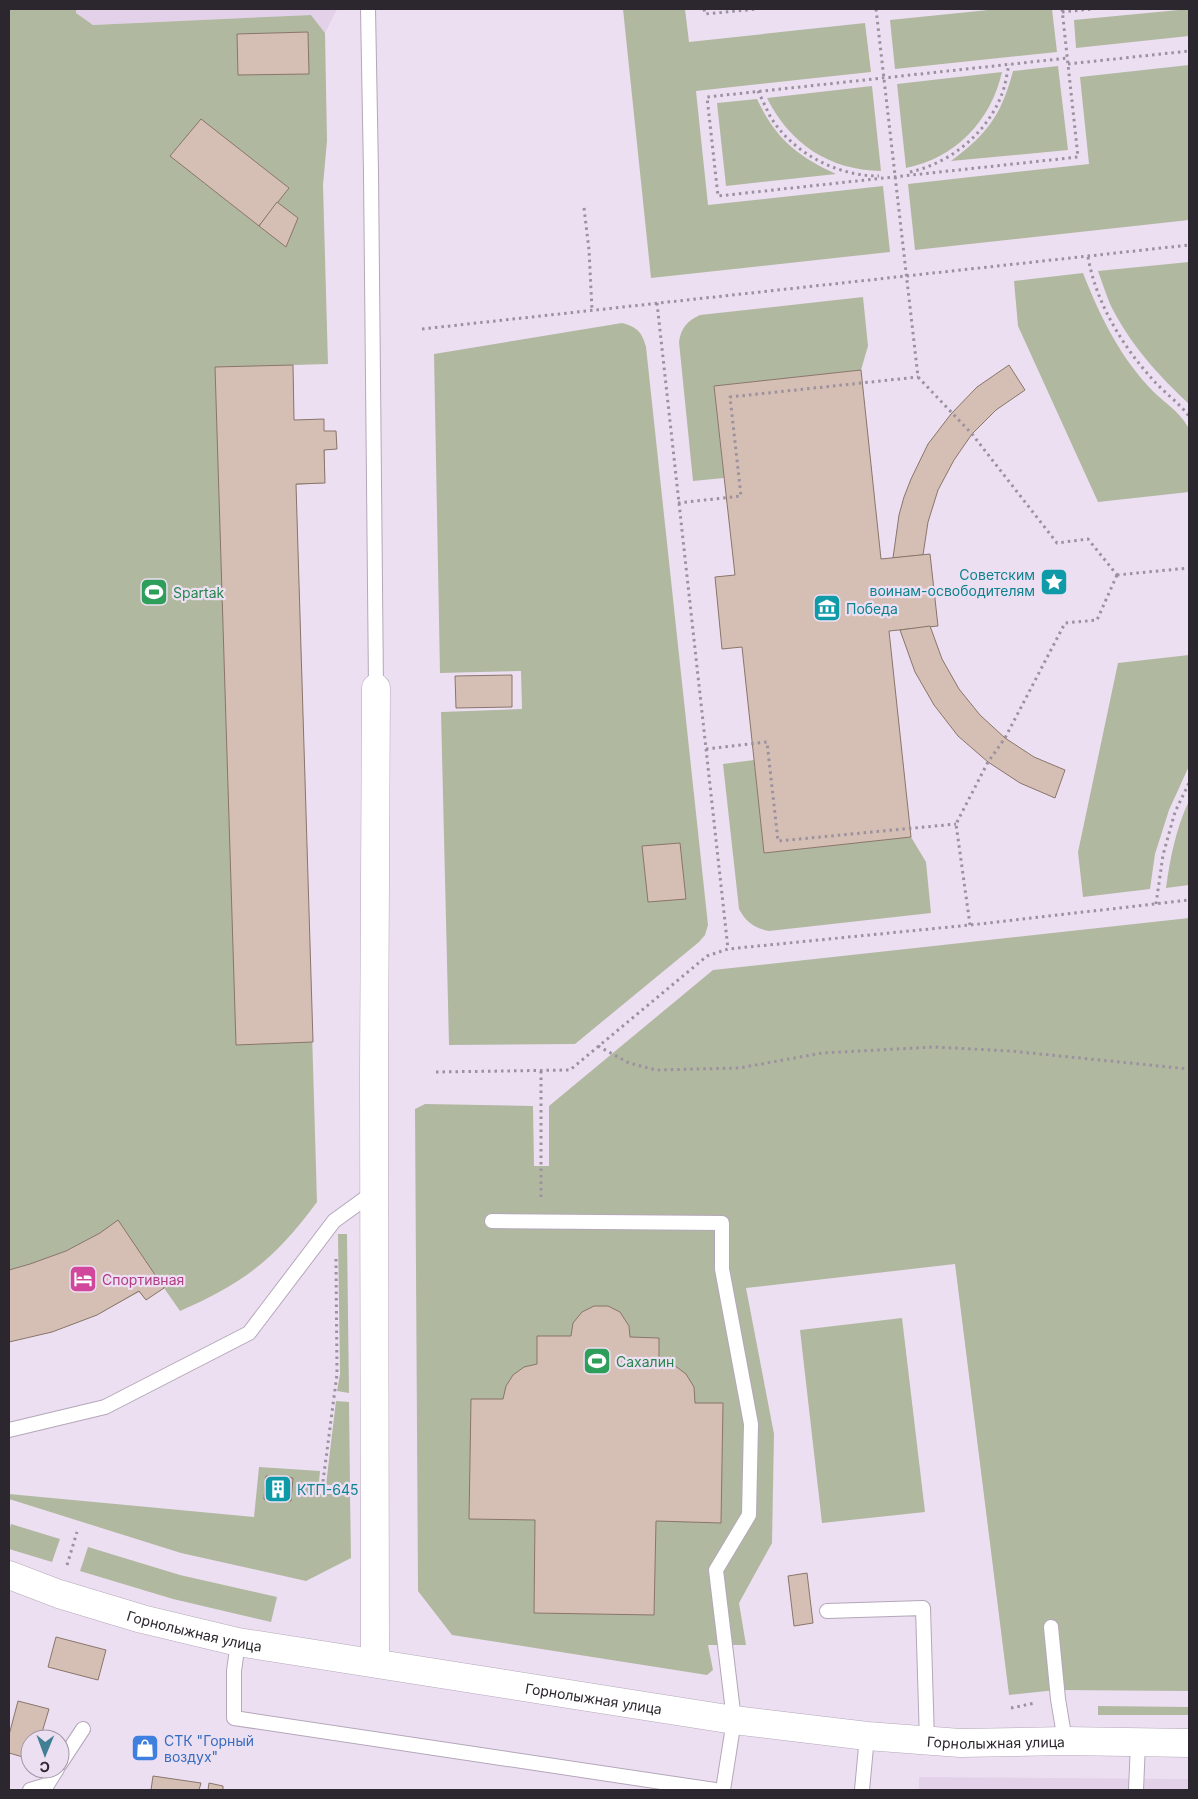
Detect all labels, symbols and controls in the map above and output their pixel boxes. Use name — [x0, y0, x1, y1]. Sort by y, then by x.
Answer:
place label: Советским воинам-освободителям — [870, 566, 1035, 599]
place icon: Советским воинам-освободителям — [1039, 567, 1069, 597]
sports icon: Spartak — [139, 577, 169, 607]
place label: Spartak — [173, 584, 225, 601]
museum icon: Победа — [812, 593, 842, 623]
place label: Победа — [846, 600, 898, 617]
hotel icon: Спортивная — [68, 1264, 98, 1294]
place label: Спортивная — [102, 1271, 184, 1288]
sports icon: Сахалин — [582, 1346, 612, 1376]
place label: Сахалин — [616, 1353, 674, 1370]
building icon: КТП-645 — [263, 1474, 293, 1504]
place label: КТП-645 — [297, 1481, 359, 1498]
street label: Горнолыжная улица — [125, 1606, 263, 1654]
street label: Горнолыжная улица — [524, 1679, 663, 1717]
north arrow — [20, 1729, 70, 1779]
place label: СТК "Горный воздух" — [164, 1732, 254, 1765]
street label: Горнолыжная улица — [926, 1732, 1065, 1752]
shop icon: СТК "Горный воздух" — [130, 1733, 160, 1763]
text: С — [39, 1759, 50, 1776]

